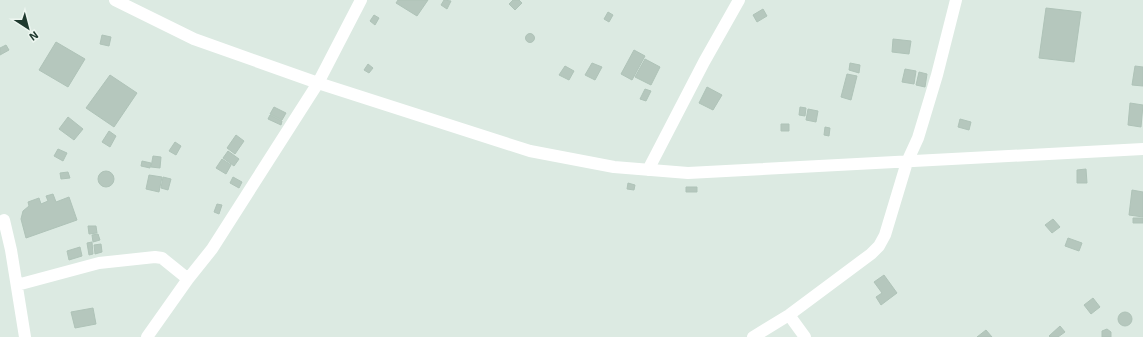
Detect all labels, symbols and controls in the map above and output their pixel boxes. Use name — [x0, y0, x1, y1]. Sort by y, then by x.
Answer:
north arrow — [8, 8, 48, 48]
text: N — [27, 29, 41, 44]

